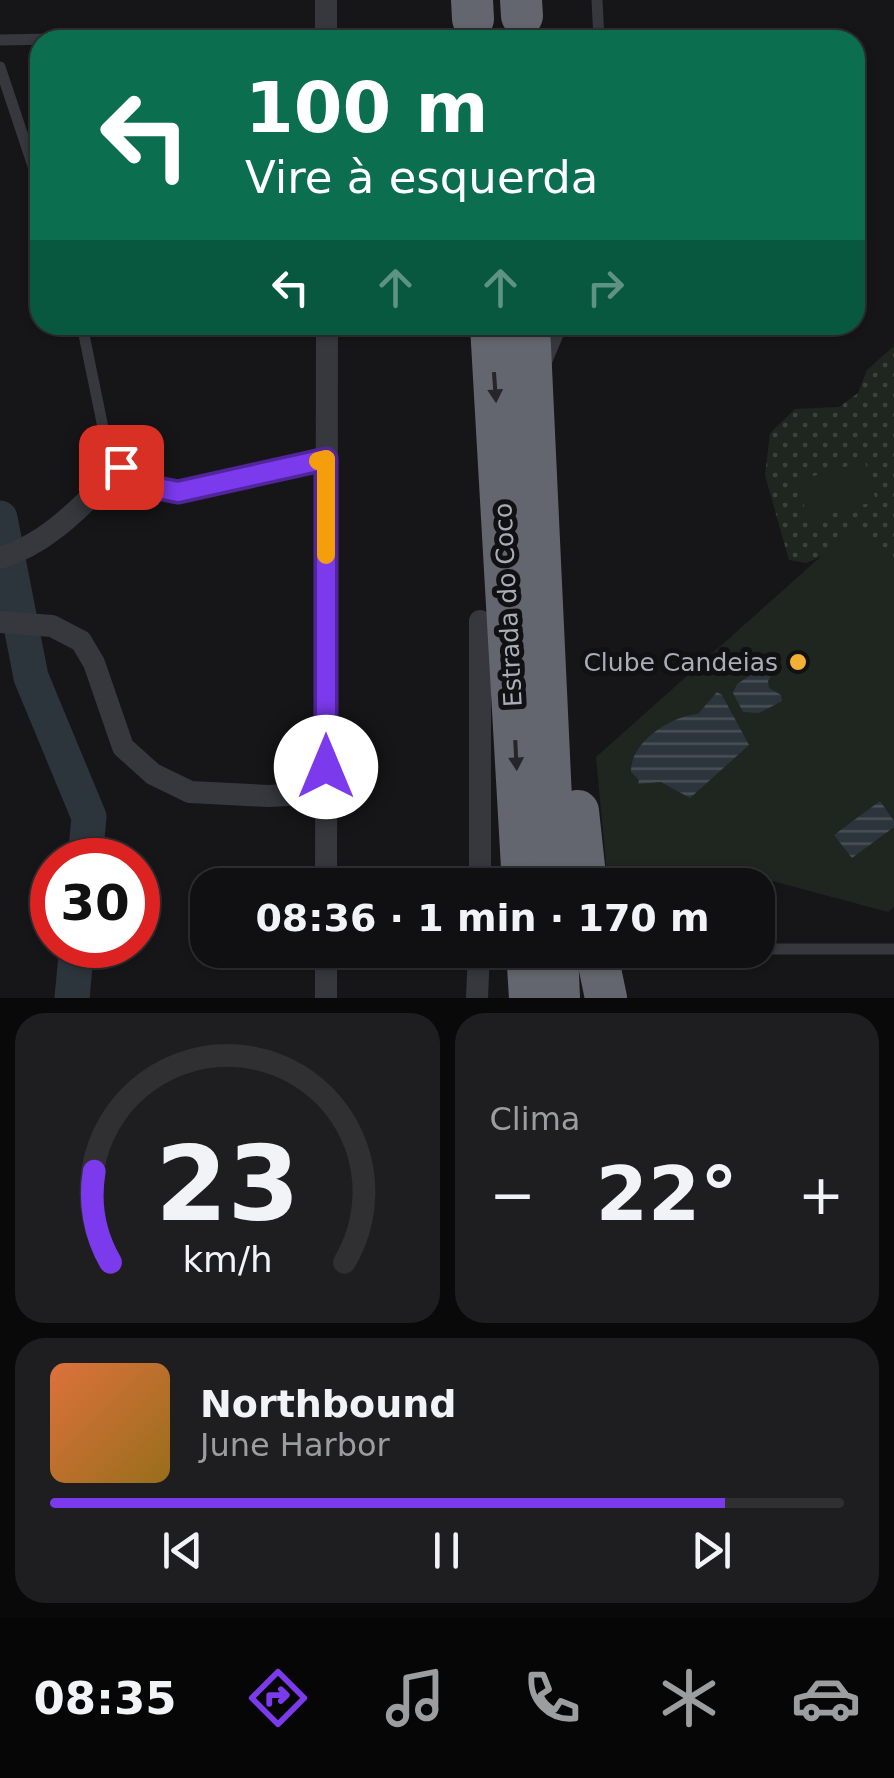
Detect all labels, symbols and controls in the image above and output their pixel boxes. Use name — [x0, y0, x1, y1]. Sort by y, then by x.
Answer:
text: 100 m — [245, 67, 488, 149]
icon: left — [80, 70, 210, 200]
text: Vire à esquerda — [245, 151, 598, 204]
icon: left — [263, 260, 318, 315]
icon: ahead — [368, 260, 423, 315]
icon: ahead — [473, 260, 528, 315]
icon: right — [578, 260, 633, 315]
one-way arrow — [487, 371, 503, 403]
pin — [79, 425, 164, 510]
icon: arrive — [94, 440, 149, 495]
street label: Estrada do Coco — [488, 502, 528, 708]
place label: Clube Candeias — [583, 648, 778, 677]
marker: Clube Candeias — [787, 651, 809, 673]
position arrow — [274, 715, 378, 819]
one-way arrow — [508, 740, 524, 772]
speed limit sign: 30 — [30, 838, 160, 968]
text: 08:36 · 1 min · 170 m — [255, 896, 710, 940]
text: Clima — [490, 1100, 580, 1138]
text: 23 — [155, 1123, 300, 1245]
text: 22° — [596, 1150, 738, 1238]
text: − — [490, 1163, 536, 1227]
text: + — [798, 1163, 844, 1227]
text: km/h — [182, 1239, 272, 1280]
text: Northbound — [200, 1382, 456, 1426]
text: June Harbor — [200, 1426, 390, 1464]
icon: previous — [155, 1523, 210, 1578]
icon: pause — [419, 1523, 474, 1578]
icon: next — [684, 1523, 739, 1578]
icon: directions — [243, 1663, 313, 1733]
icon: music — [380, 1663, 450, 1733]
icon: phone — [517, 1663, 587, 1733]
icon: climate — [654, 1663, 724, 1733]
icon: car — [791, 1663, 861, 1733]
text: 08:35 — [33, 1672, 177, 1725]

